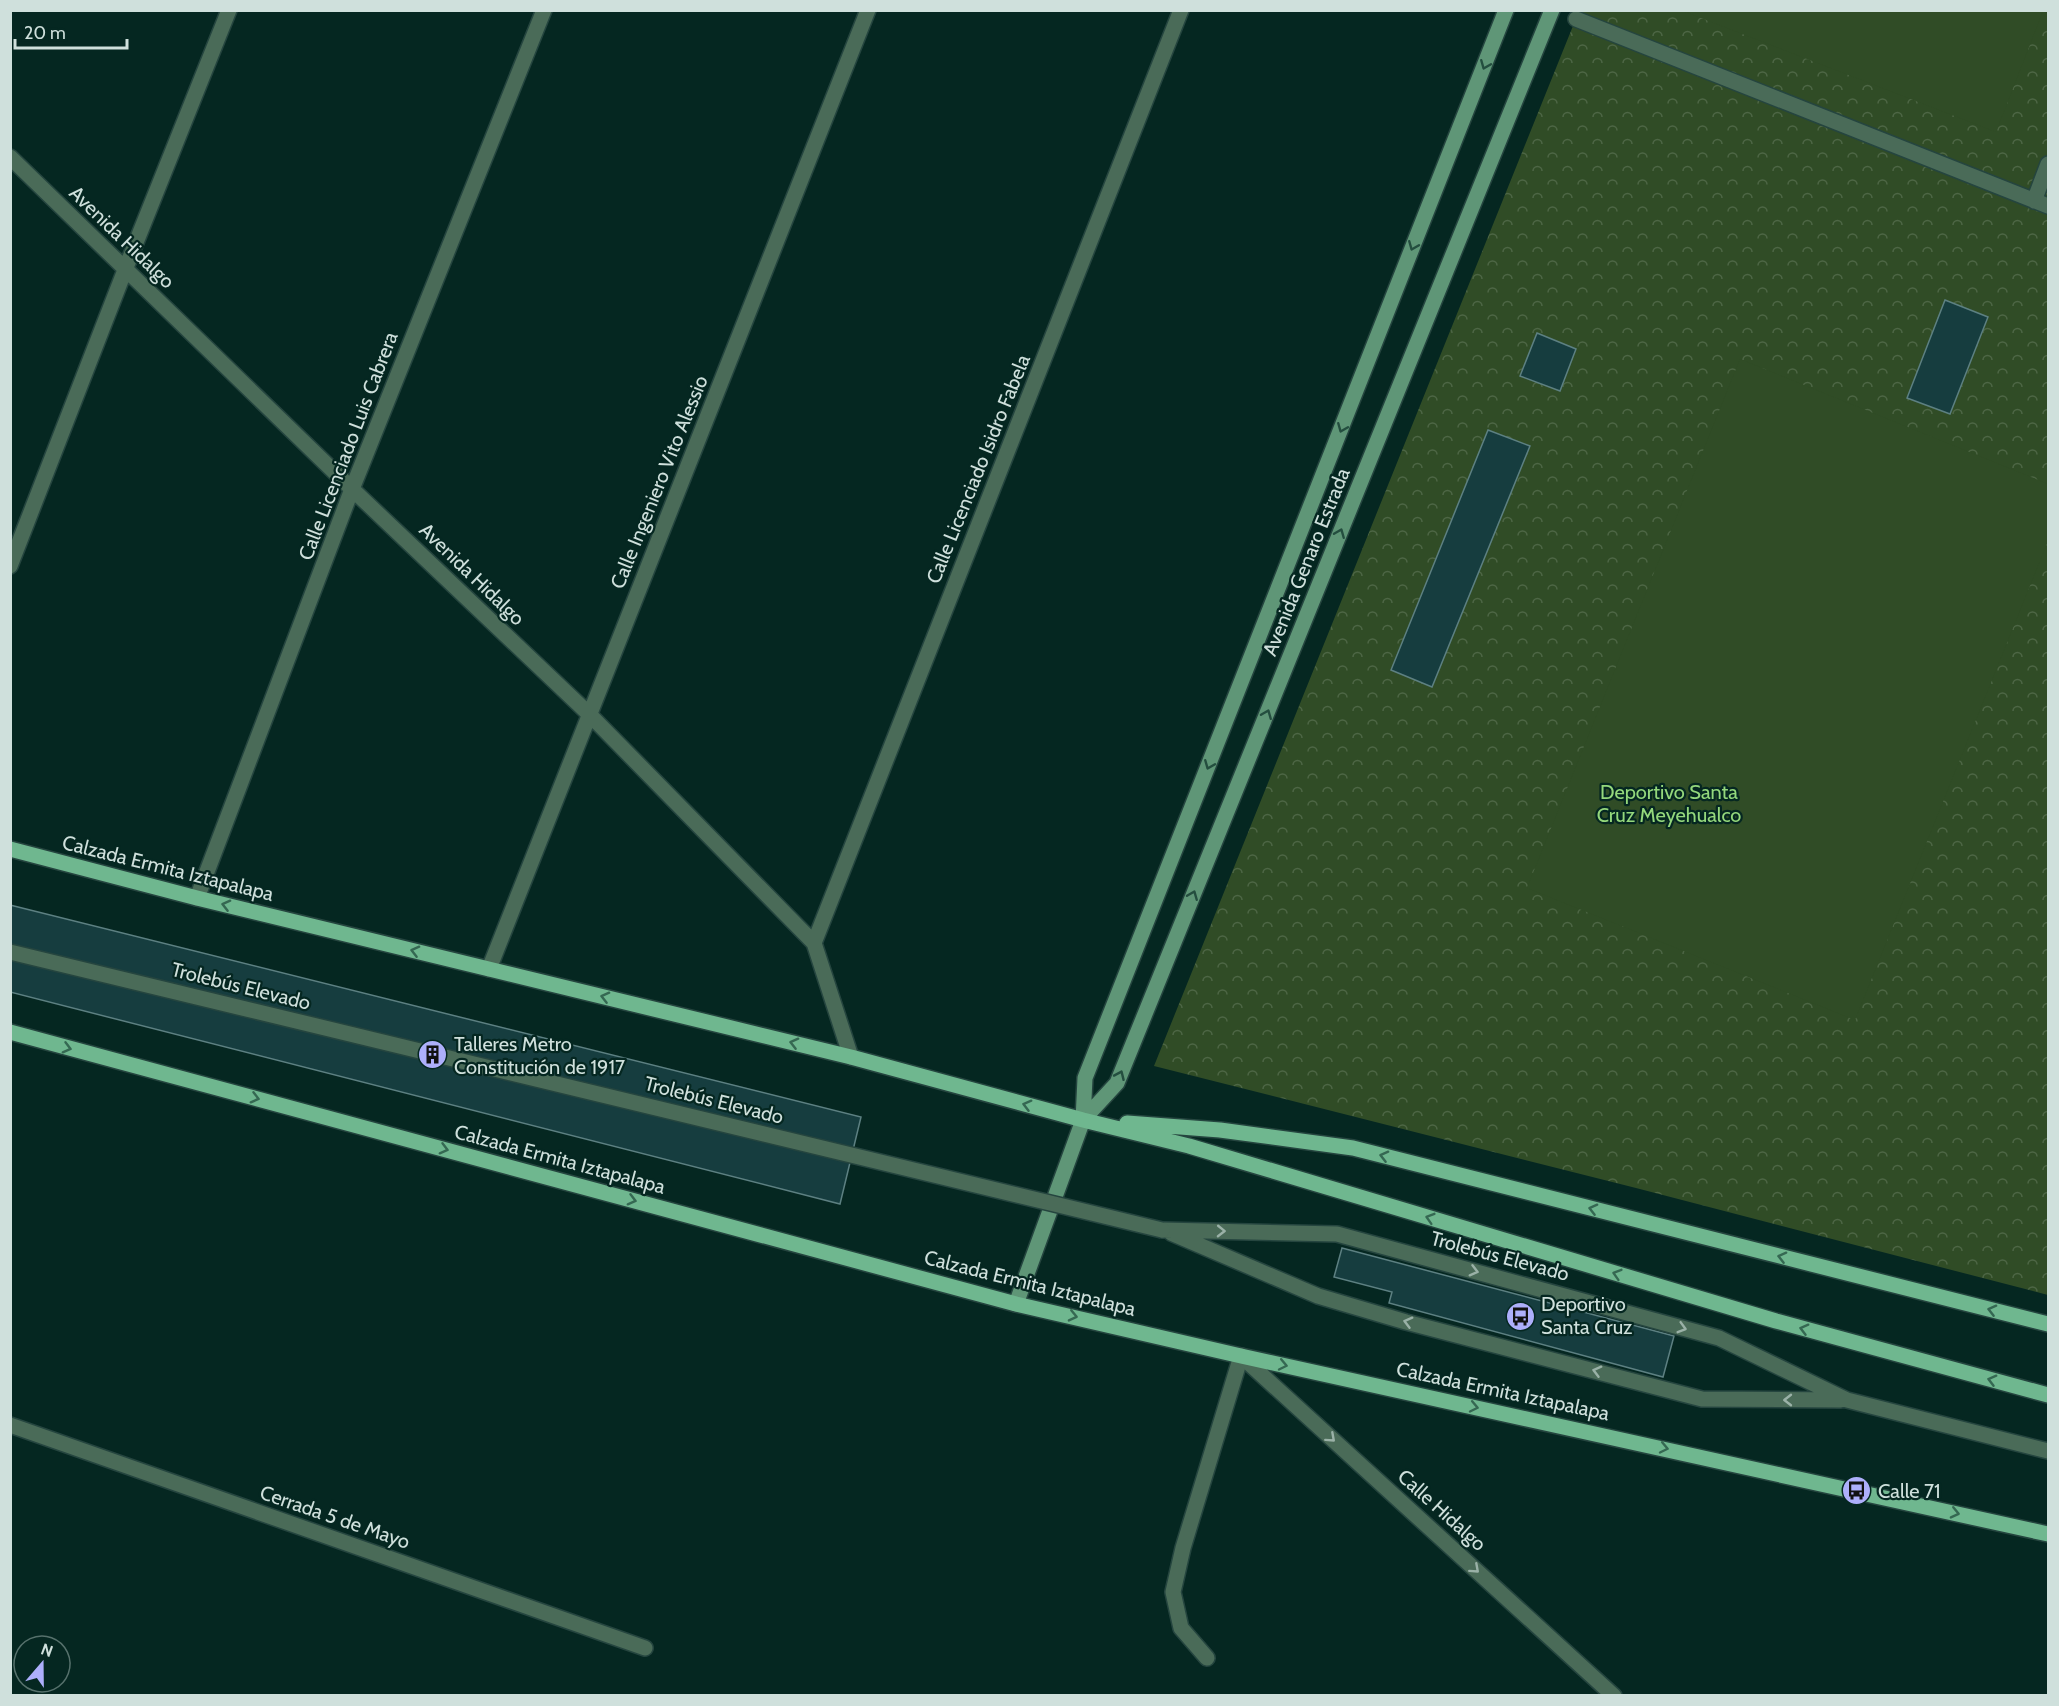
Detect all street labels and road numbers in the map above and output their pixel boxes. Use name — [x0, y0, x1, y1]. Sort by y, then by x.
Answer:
street label: Avenida Hidalgo — [64, 181, 180, 293]
street label: Calle Licenciado Luis Cabrera — [293, 328, 403, 564]
street label: Calle Licenciado Isidro Fabela — [921, 351, 1035, 587]
street label: Calle Ingeniero Vito Alessio — [605, 372, 713, 592]
street label: Avenida Genaro Estrada — [1257, 464, 1355, 659]
street label: Avenida Hidalgo — [414, 518, 530, 630]
street label: Calzada Ermita Iztapalapa — [60, 830, 277, 906]
street label: Trolebús Elevado — [169, 957, 313, 1015]
street label: Trolebús Elevado — [642, 1071, 786, 1129]
street label: Calzada Ermita Iztapalapa — [452, 1119, 668, 1199]
street label: Trolebús Elevado — [1428, 1226, 1572, 1286]
street label: Calzada Ermita Iztapalapa — [922, 1245, 1139, 1321]
street label: Calzada Ermita Iztapalapa — [1394, 1357, 1612, 1425]
street label: Calle Hidalgo — [1393, 1464, 1491, 1556]
street label: Cerrada 5 de Mayo — [257, 1480, 413, 1554]

